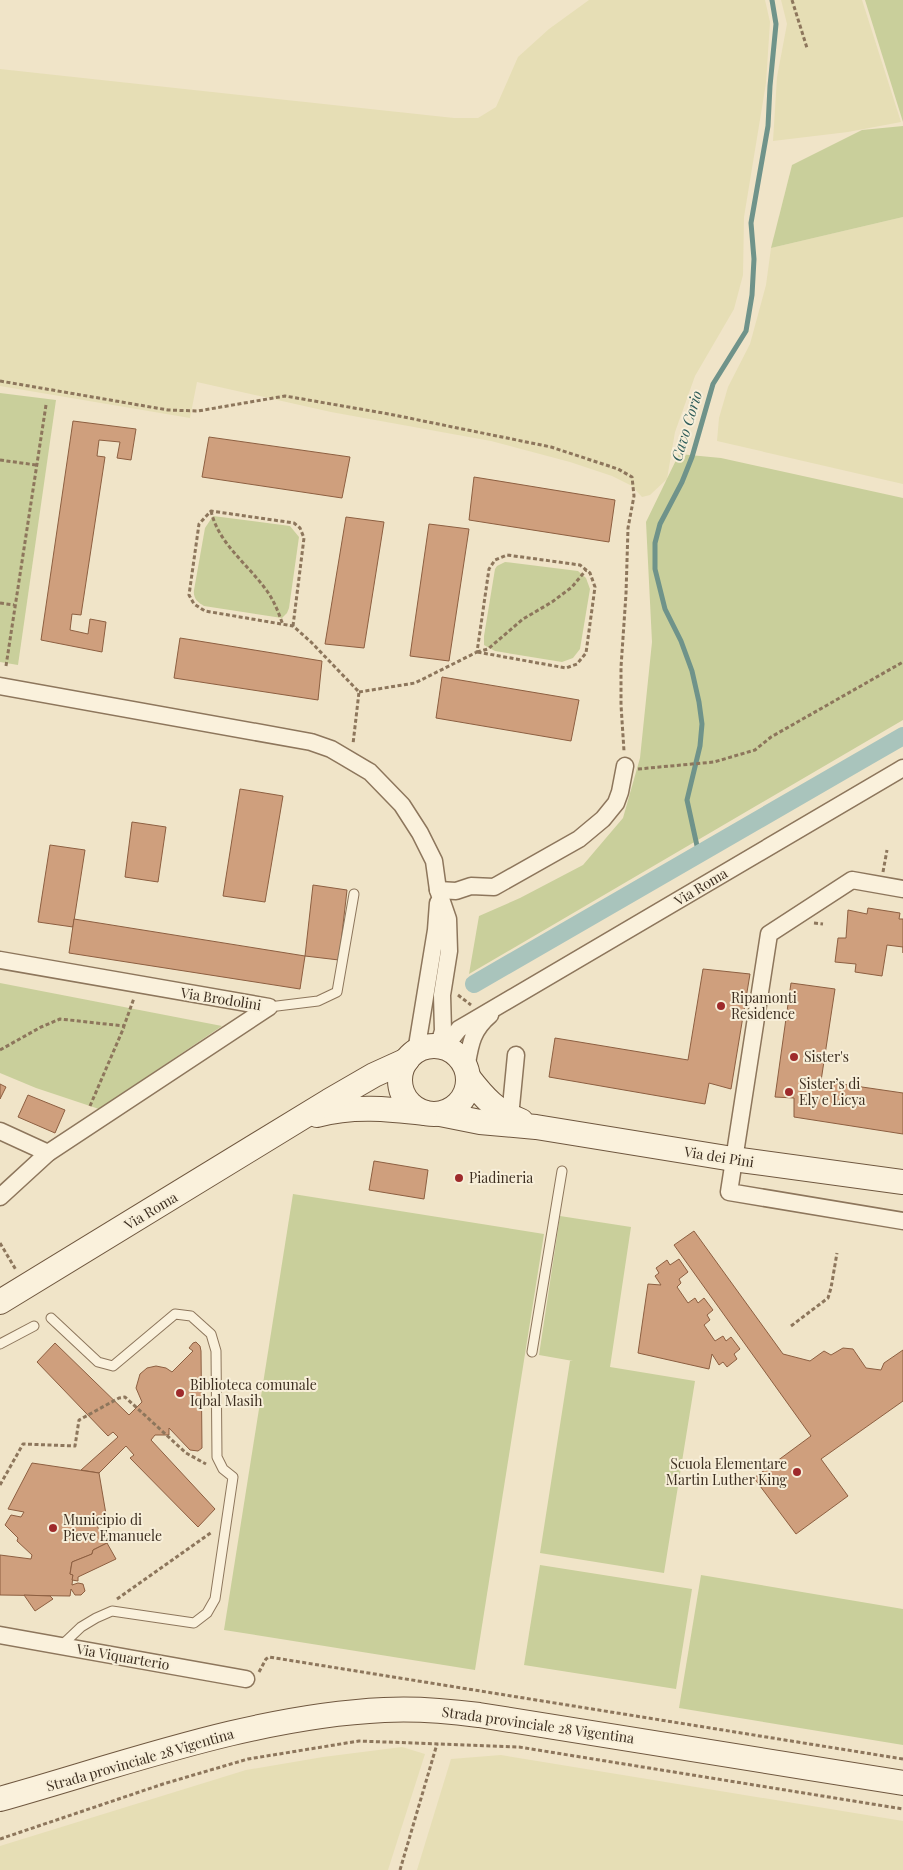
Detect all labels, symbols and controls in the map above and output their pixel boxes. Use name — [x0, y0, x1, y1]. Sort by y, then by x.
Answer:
water label: Cavo Corio — [666, 388, 706, 463]
street label: Via Roma — [670, 863, 731, 910]
street label: Via Brodolini — [178, 983, 263, 1014]
place label: Ripamonti Residence — [731, 988, 797, 1023]
marker: Ripamonti Residence — [715, 1000, 727, 1012]
place label: Sister's — [804, 1047, 849, 1066]
marker: Sister's — [788, 1051, 800, 1063]
place label: Sister’s di Ely e Licya — [799, 1074, 865, 1109]
marker: Sister’s di Ely e Licya — [783, 1086, 795, 1098]
street label: Via dei Pini — [682, 1141, 755, 1171]
place label: Piadineria — [469, 1168, 533, 1187]
marker: Piadineria — [453, 1172, 465, 1184]
street label: Via Roma — [120, 1187, 181, 1234]
place label: Biblioteca comunale Iqbal Masih — [190, 1375, 317, 1410]
marker: Biblioteca comunale Iqbal Masih — [174, 1387, 186, 1399]
place label: Scuola Elementare Martin Luther King — [666, 1454, 788, 1489]
marker: Scuola Elementare Martin Luther King — [791, 1466, 803, 1478]
place label: Municipio di Pieve Emanuele — [63, 1510, 162, 1545]
marker: Municipio di Pieve Emanuele — [47, 1522, 59, 1534]
street label: Via Viquarterio — [74, 1639, 171, 1674]
street label: Strada provinciale 28 Vigentina — [441, 1702, 635, 1747]
street label: Strada provinciale 28 Vigentina — [44, 1724, 236, 1795]

